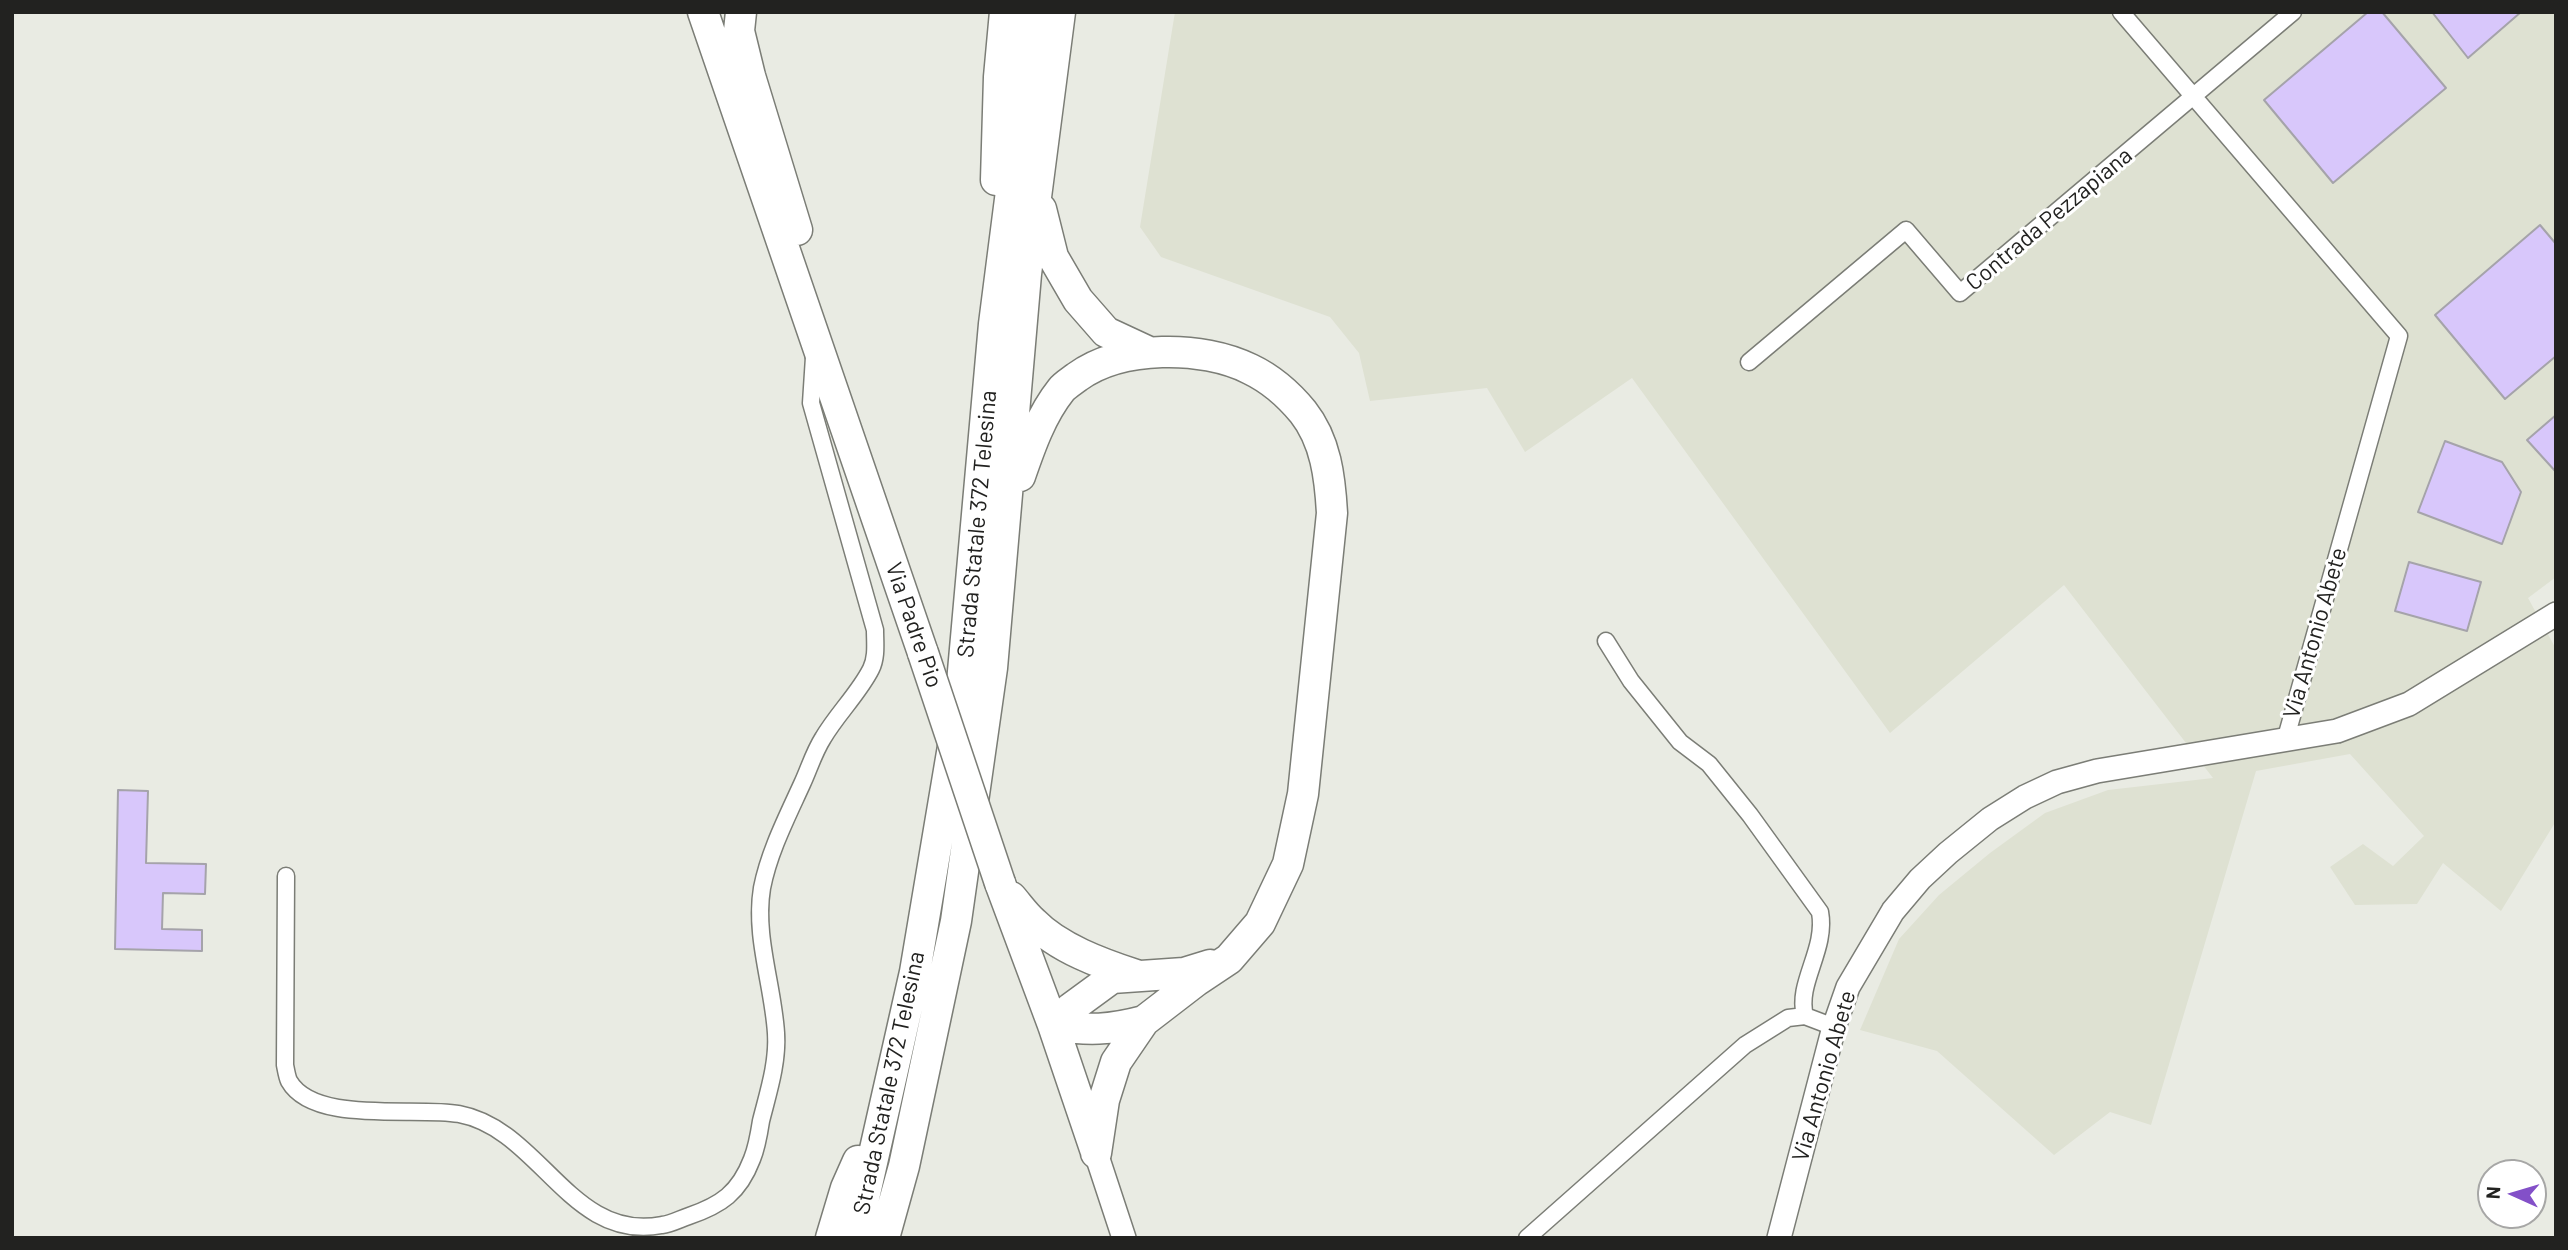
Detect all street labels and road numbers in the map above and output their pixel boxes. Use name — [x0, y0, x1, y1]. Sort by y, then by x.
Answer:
street label: Contrada Pezzapiana — [1960, 141, 2138, 297]
street label: Strada Statale 372 Telesina — [952, 389, 1002, 659]
street label: Via Antonio Abete — [2277, 544, 2353, 722]
street label: Via Padre Pio — [880, 559, 948, 691]
street label: Strada Statale 372 Telesina — [848, 949, 930, 1217]
street label: Via Antonio Abete — [1786, 987, 1862, 1165]

